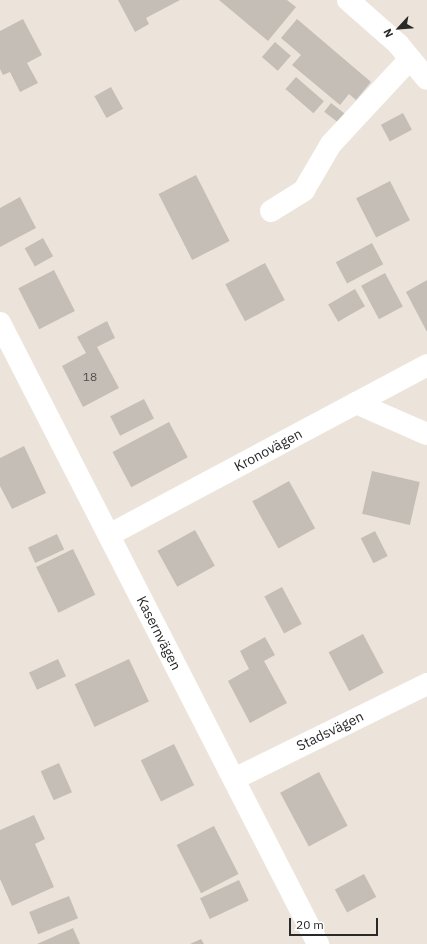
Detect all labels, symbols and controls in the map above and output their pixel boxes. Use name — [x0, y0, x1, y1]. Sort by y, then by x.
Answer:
north arrow — [379, 8, 419, 48]
text: N — [380, 27, 396, 40]
house number: 18 — [83, 370, 97, 384]
street label: Kronovägen — [231, 425, 305, 475]
street label: Kasernvägen — [133, 593, 185, 673]
street label: Stadsvägen — [294, 708, 366, 754]
scale bar — [291, 910, 380, 936]
text: 20 m — [296, 917, 324, 932]

